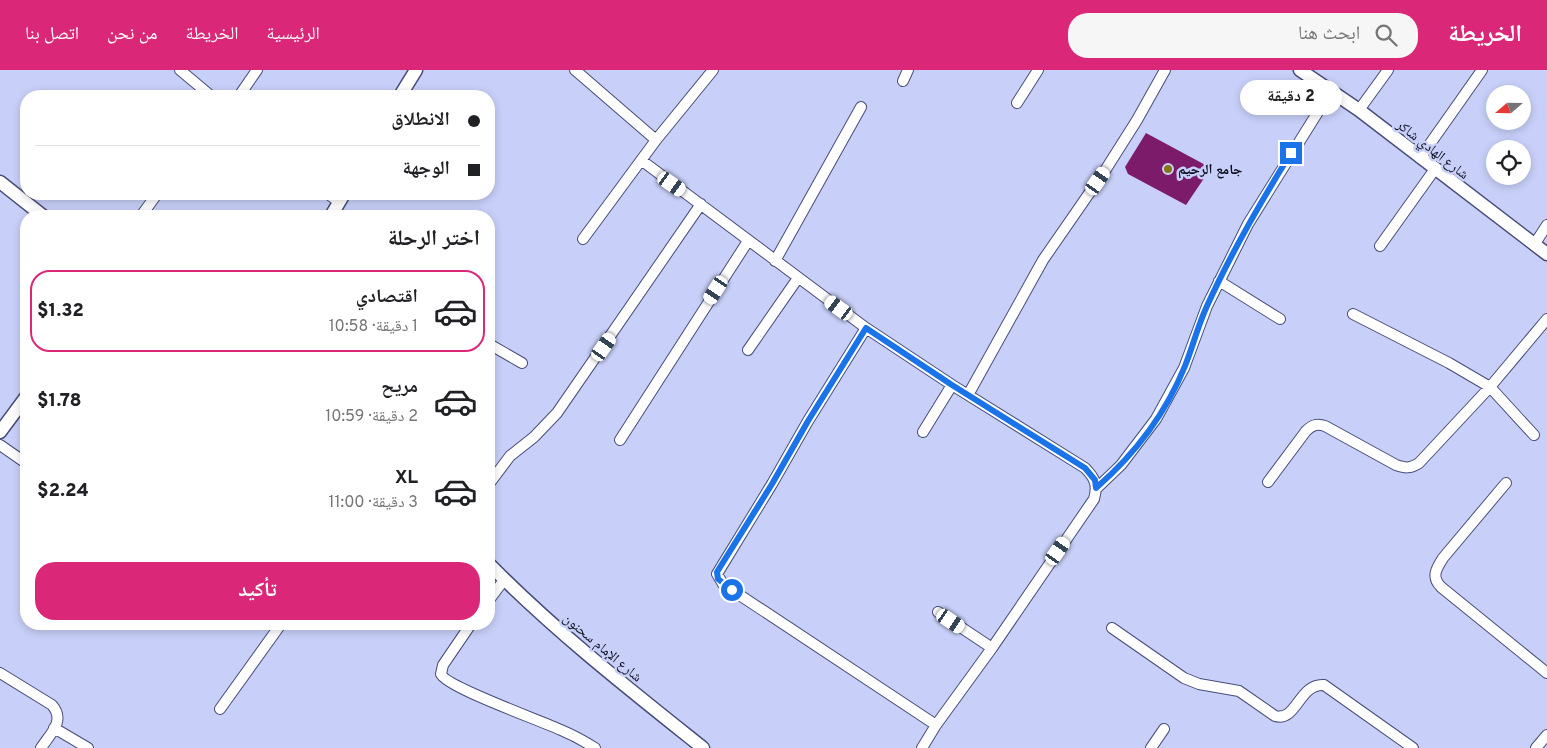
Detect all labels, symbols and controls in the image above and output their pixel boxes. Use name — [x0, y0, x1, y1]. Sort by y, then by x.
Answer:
search box — [1068, 13, 1418, 58]
text: الخريطة — [1448, 20, 1522, 50]
icon: search — [1372, 21, 1400, 49]
text: ابحث هنا — [1298, 22, 1360, 46]
text: اتصل بنا — [25, 23, 79, 46]
text: من نحن — [107, 23, 158, 46]
text: الخريطة — [186, 23, 239, 46]
text: الرئيسية — [267, 23, 320, 46]
callout: 2 دقيقة — [1240, 81, 1342, 116]
north arrow — [1486, 85, 1531, 130]
map controls — [1486, 85, 1531, 185]
text: 2 دقيقة — [1267, 87, 1315, 107]
text: الانطلاق — [391, 108, 450, 132]
street label: شارع الهادي شاكر — [1391, 116, 1472, 185]
button: locate — [1486, 140, 1531, 185]
route end — [1280, 142, 1302, 164]
text: الوجهة — [402, 157, 450, 181]
place label: جامع الرحيم — [1178, 162, 1242, 179]
marker: جامع الرحيم — [1162, 163, 1174, 175]
car — [1083, 164, 1112, 198]
car — [655, 169, 688, 199]
text: اختر الرحلة — [388, 226, 480, 253]
car — [701, 273, 730, 307]
text: اقتصادي — [356, 285, 418, 309]
icon: car — [433, 289, 478, 334]
car — [822, 293, 855, 323]
text: $1.32 — [37, 299, 84, 323]
text: 1 دقيقة · 10:58 — [329, 317, 418, 337]
car — [589, 330, 618, 364]
text: مريح — [381, 375, 418, 399]
icon: car — [433, 379, 478, 424]
text: $1.78 — [37, 389, 82, 413]
text: 2 دقيقة · 10:59 — [325, 407, 418, 427]
text: XL — [395, 466, 418, 490]
icon: car — [433, 469, 478, 514]
text: $2.24 — [37, 479, 89, 503]
text: 3 دقيقة · 11:00 — [329, 493, 418, 513]
car — [1043, 534, 1072, 568]
button: تأكيد — [35, 562, 480, 620]
route start — [721, 579, 743, 601]
car — [934, 606, 967, 636]
street label: شارع الإمام سحنون — [559, 610, 645, 686]

